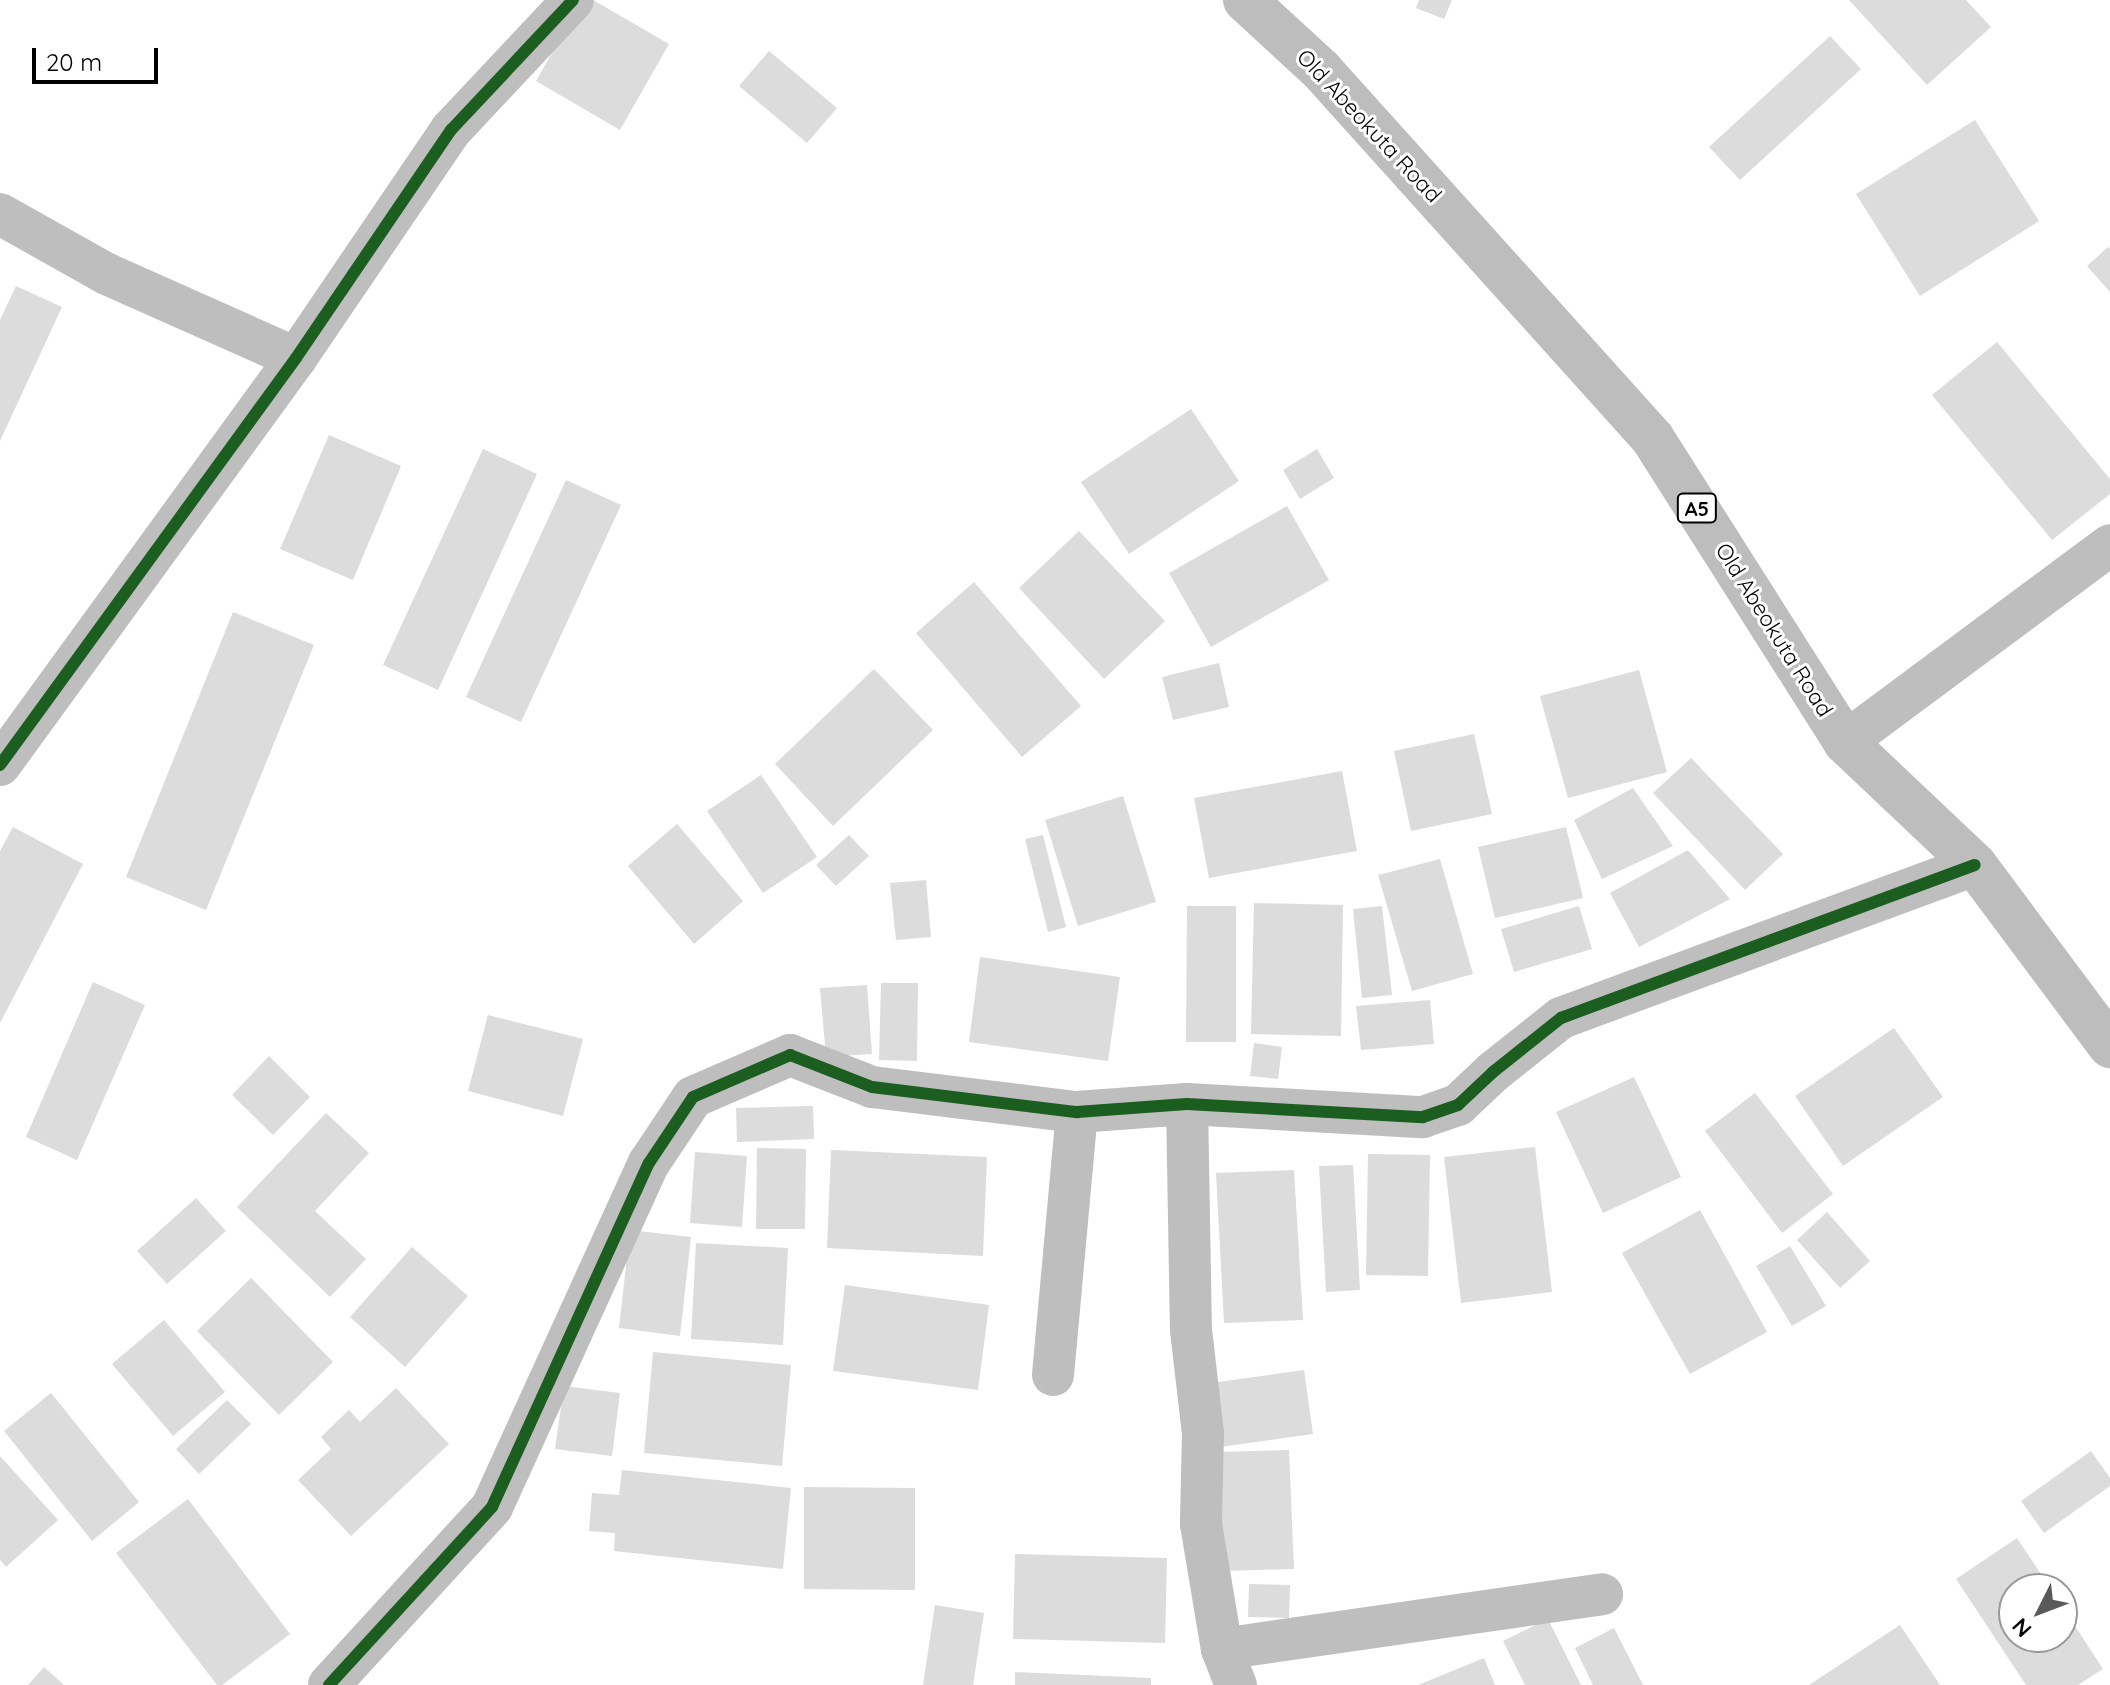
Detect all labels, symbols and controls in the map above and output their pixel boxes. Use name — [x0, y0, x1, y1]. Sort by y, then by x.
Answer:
scale bar — [36, 32, 162, 82]
street label: Old Abeokuta Road — [1291, 44, 1447, 208]
text: 20 m — [46, 47, 102, 77]
road number: A5 — [1675, 492, 1719, 524]
street label: Old Abeokuta Road — [1710, 538, 1838, 722]
north arrow — [1998, 1573, 2078, 1653]
text: N — [2006, 1612, 2037, 1643]

